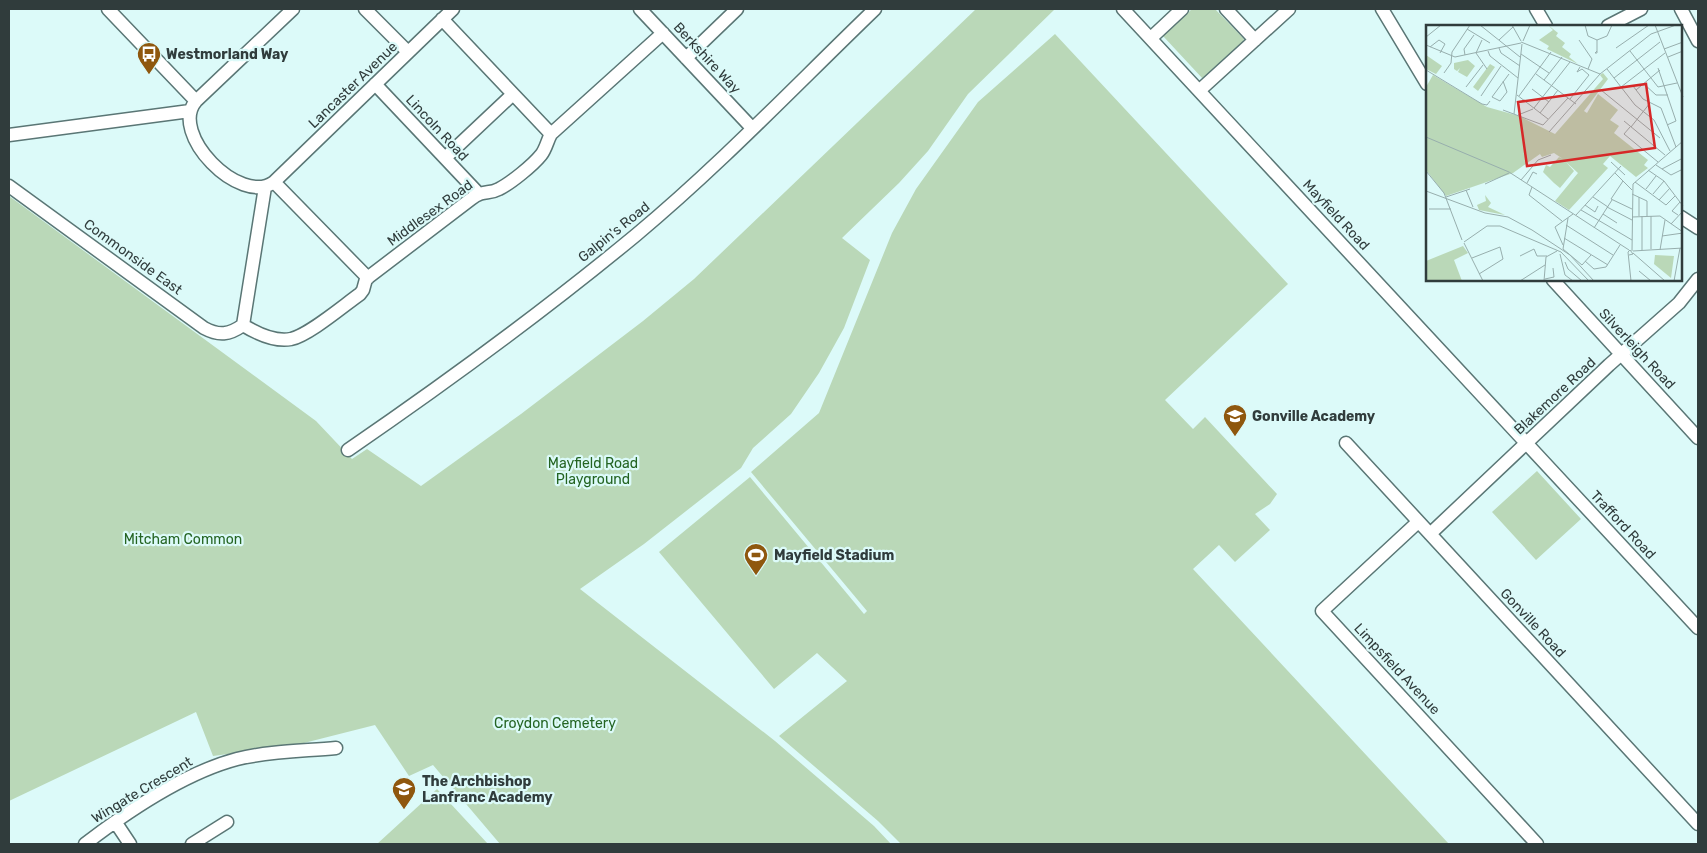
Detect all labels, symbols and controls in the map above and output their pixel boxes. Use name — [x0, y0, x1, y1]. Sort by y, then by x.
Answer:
street label: Berkshire Way — [670, 19, 744, 97]
inset map — [1426, 25, 1682, 281]
street label: Lancaster Avenue — [305, 38, 401, 132]
bus stop icon: Westmorland Way — [136, 41, 162, 75]
place label: Westmorland Way — [166, 46, 289, 63]
street label: Lincoln Road — [402, 91, 472, 165]
street label: Middlesex Road — [384, 176, 476, 250]
street label: Mayfield Road — [1299, 176, 1373, 254]
street label: Galpin's Road — [575, 198, 653, 266]
street label: Commonside East — [80, 216, 186, 299]
street label: Silverleigh Road — [1595, 305, 1679, 393]
street label: Blakemore Road — [1511, 354, 1599, 438]
school or university icon: Gonville Academy — [1222, 403, 1248, 437]
place label: Gonville Academy — [1252, 408, 1376, 425]
park label: Mayfield Road Playground — [548, 455, 638, 488]
street label: Trafford Road — [1587, 487, 1659, 563]
park label: Mitcham Common — [124, 531, 242, 548]
sports icon: Mayfield Stadium — [743, 542, 769, 576]
place label: Mayfield Stadium — [774, 547, 894, 564]
street label: Gonville Road — [1497, 585, 1569, 661]
street label: Limpsfield Avenue — [1350, 620, 1444, 718]
park label: Croydon Cemetery — [494, 715, 616, 732]
street label: Wingate Crescent — [88, 753, 196, 827]
place label: The Archbishop Lanfranc Academy — [422, 773, 553, 806]
school or university icon: The Archbishop Lanfranc Academy — [391, 776, 417, 810]

